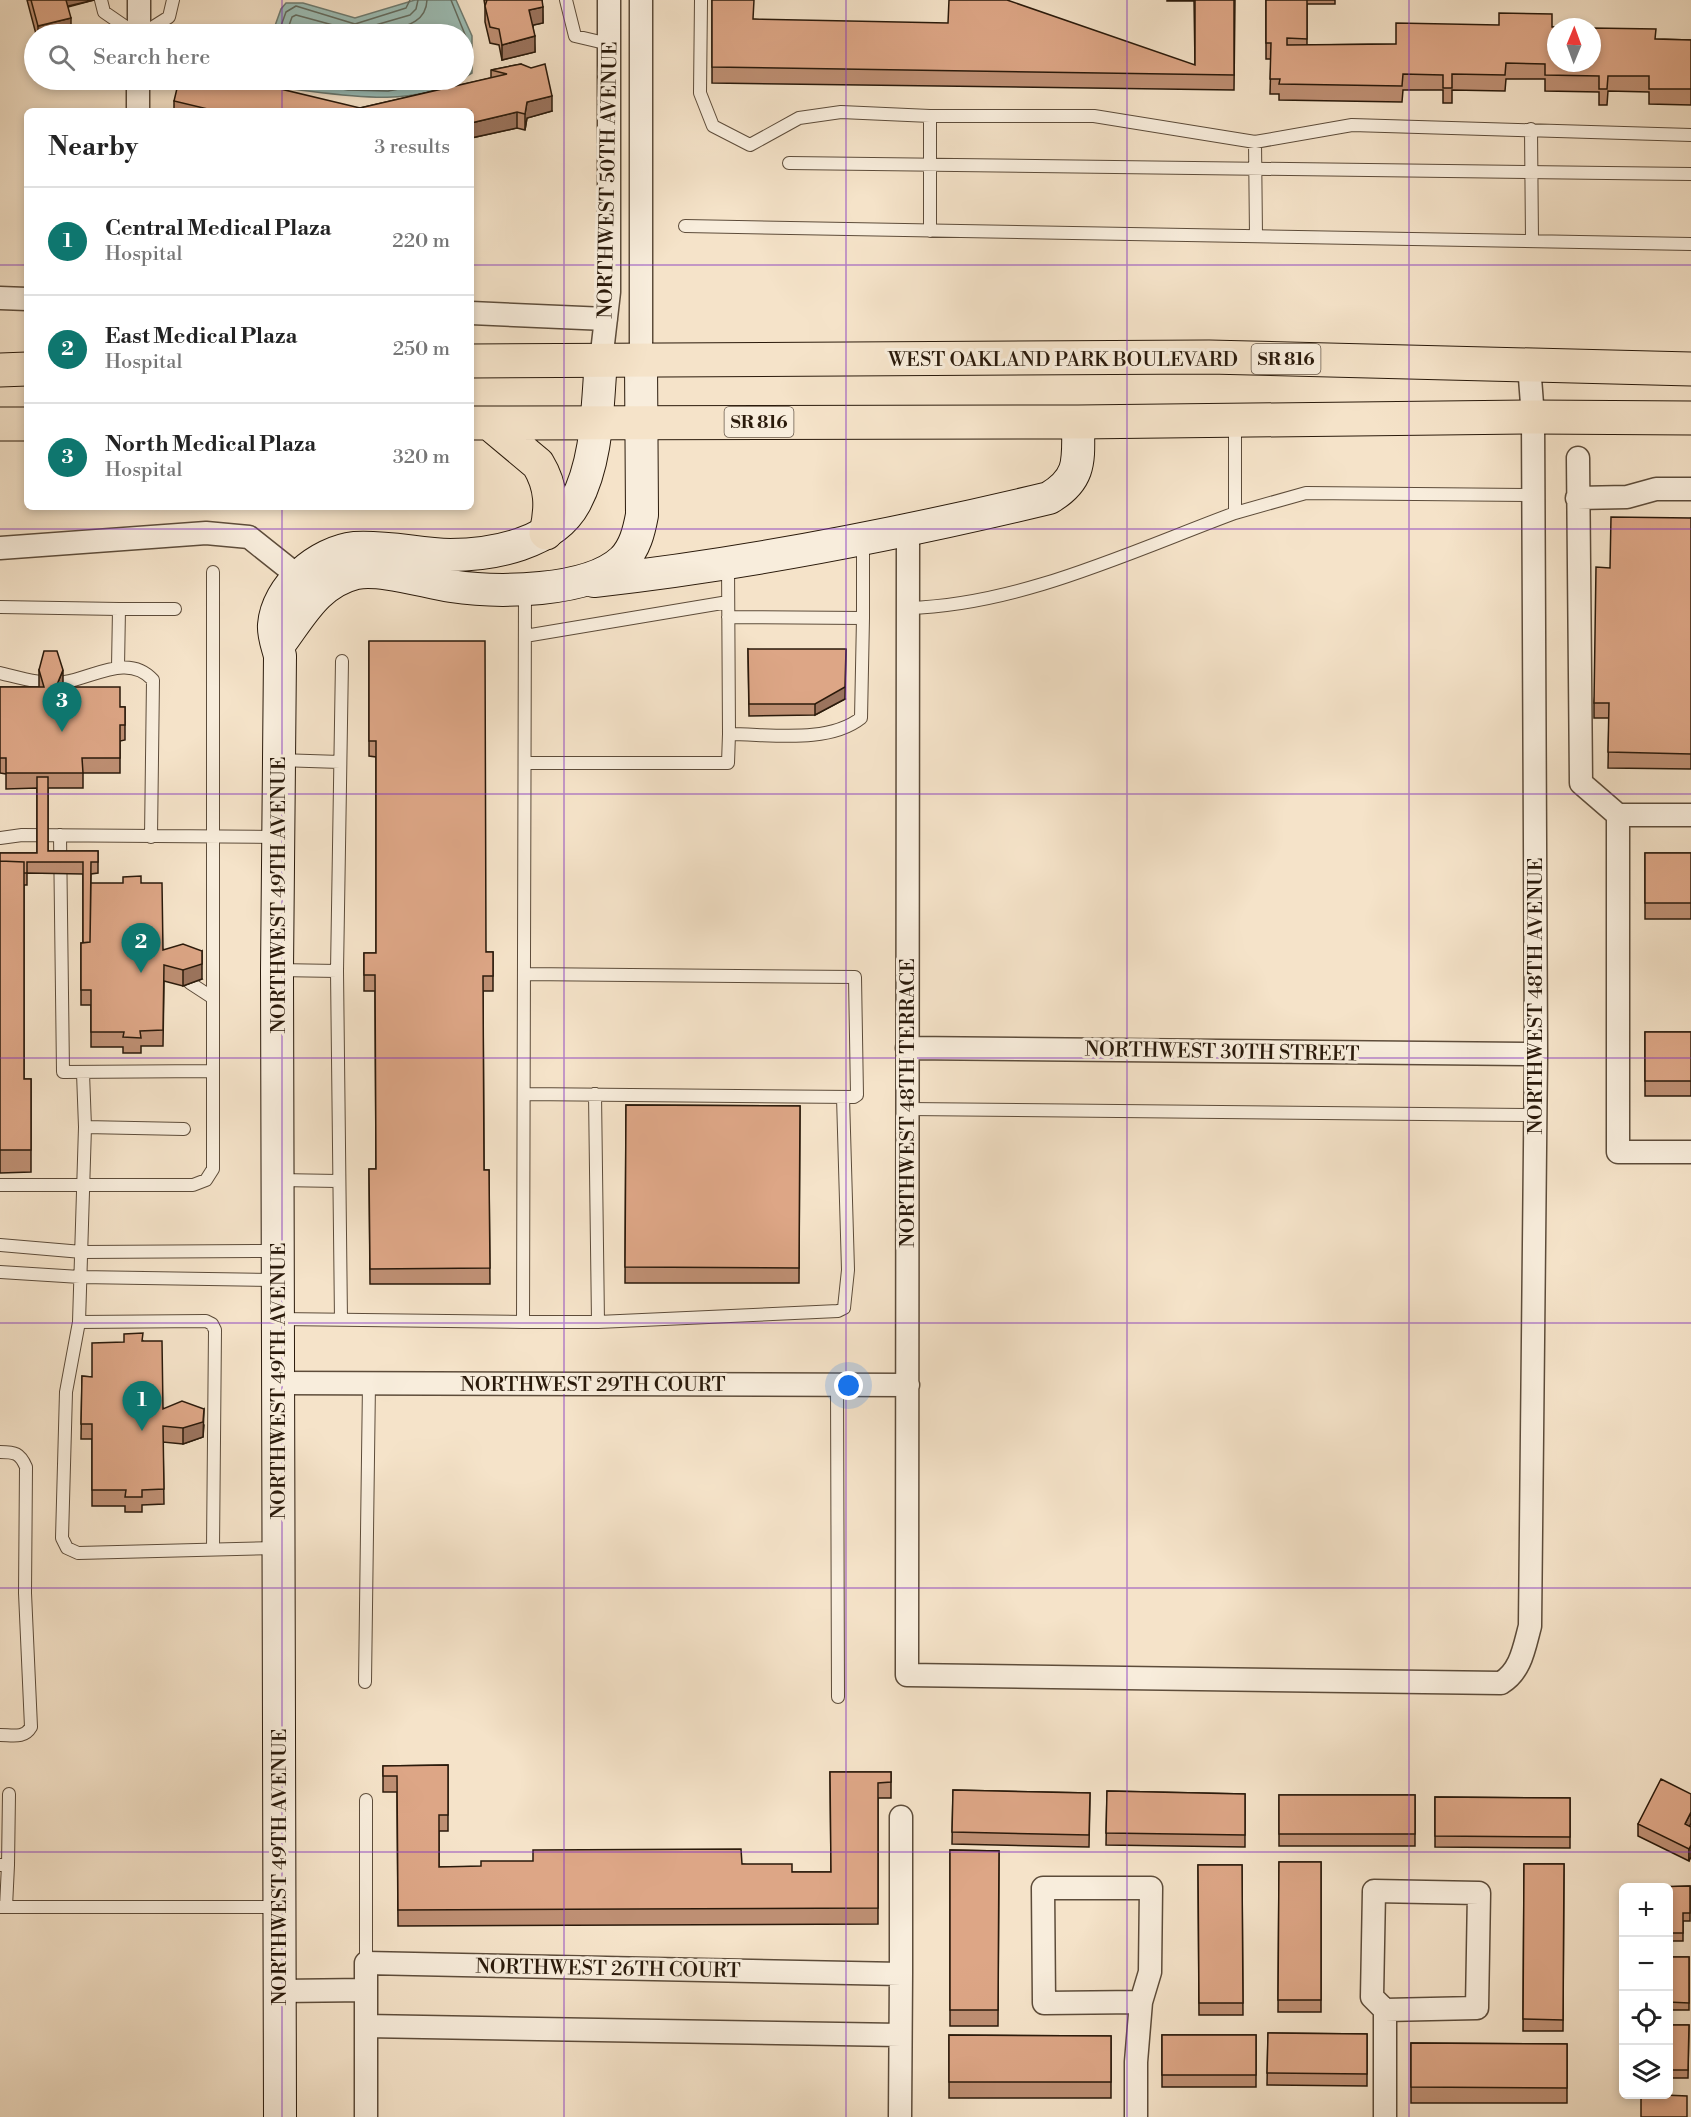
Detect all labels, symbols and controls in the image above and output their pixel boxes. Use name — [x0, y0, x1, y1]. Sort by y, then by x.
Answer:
north arrow — [1547, 18, 1601, 72]
search box — [24, 24, 474, 90]
icon: search — [45, 41, 78, 74]
street label: NORTHWEST 50TH AVENUE — [594, 41, 623, 319]
text: Search here — [93, 44, 210, 71]
text: Nearby — [48, 131, 138, 163]
text: 3 results — [374, 135, 450, 160]
text: Central Medical Plaza — [105, 215, 332, 242]
text: 1 — [63, 229, 72, 254]
text: 220 m — [392, 229, 450, 254]
text: Hospital — [105, 242, 182, 267]
text: East Medical Plaza — [105, 323, 297, 350]
text: 2 — [61, 337, 74, 362]
text: 250 m — [393, 337, 450, 362]
road number: SR 816 — [1252, 344, 1320, 374]
street label: WEST OAKLAND PARK BOULEVARD — [887, 348, 1238, 373]
text: Hospital — [105, 350, 182, 375]
road number: SR 816 — [724, 407, 794, 437]
text: North Medical Plaza — [105, 431, 316, 458]
text: 3 — [61, 445, 74, 470]
text: 320 m — [393, 445, 450, 470]
text: Hospital — [105, 458, 182, 483]
pin: 3 — [42, 682, 82, 732]
street label: NORTHWEST 49TH AVENUE — [267, 757, 292, 1034]
street label: NORTHWEST 48TH AVENUE — [1524, 857, 1549, 1135]
pin: 2 — [122, 924, 160, 973]
street label: NORTHWEST 48TH TERRACE — [896, 958, 921, 1248]
street label: NORTHWEST 30TH STREET — [1084, 1038, 1360, 1067]
street label: NORTHWEST 49TH AVENUE — [267, 1243, 292, 1520]
your location — [834, 1371, 863, 1400]
street label: NORTHWEST 29TH COURT — [460, 1373, 726, 1398]
pin: 1 — [122, 1382, 162, 1431]
street label: NORTHWEST 49TH AVENUE — [268, 1729, 293, 2006]
map controls — [1619, 1883, 1673, 2099]
button: + — [1619, 1883, 1673, 1937]
button: − — [1619, 1937, 1673, 1991]
street label: NORTHWEST 26TH COURT — [475, 1955, 741, 1984]
button: locate — [1619, 1991, 1673, 2045]
button: layers — [1619, 2045, 1673, 2099]

